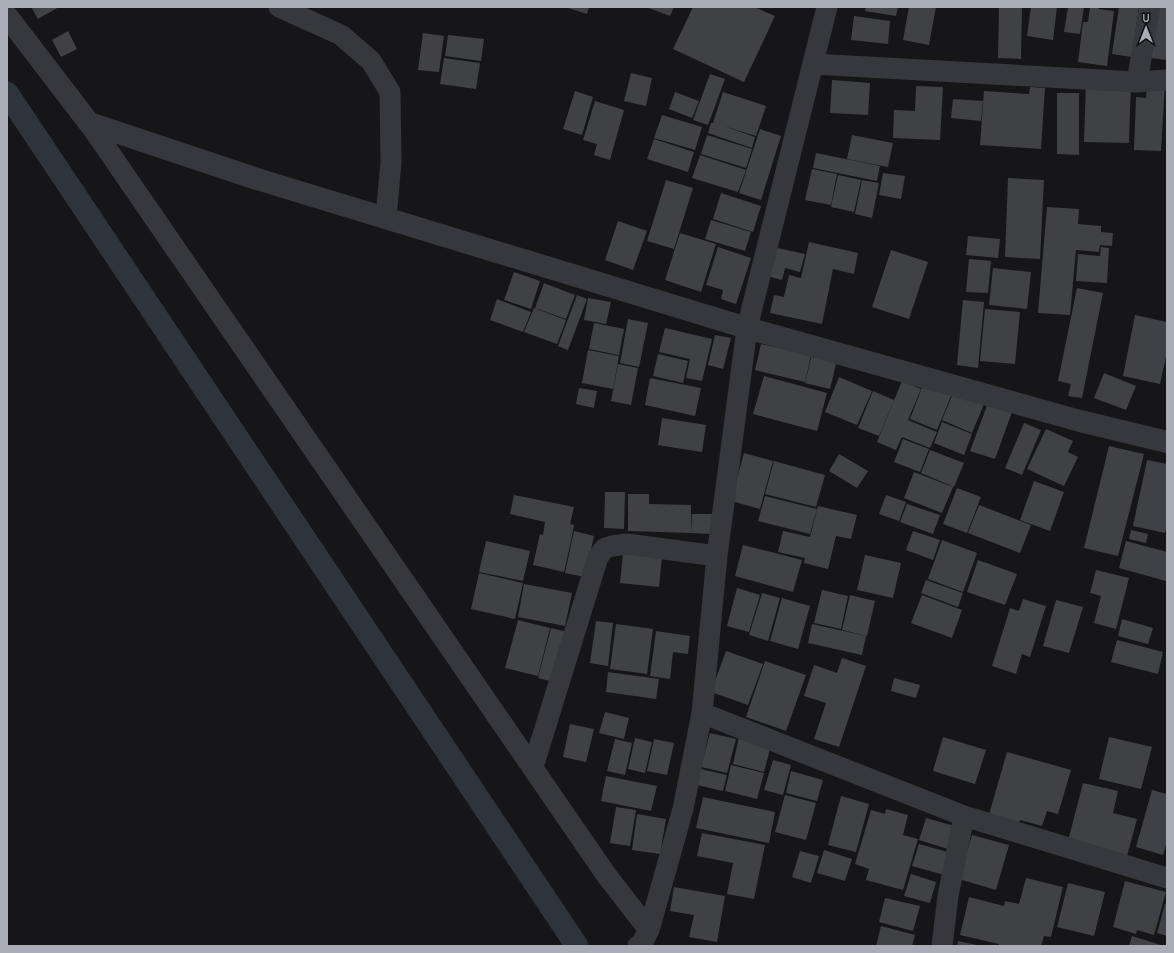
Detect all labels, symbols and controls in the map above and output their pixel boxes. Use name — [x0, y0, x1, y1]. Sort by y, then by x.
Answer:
north arrow — [1126, 8, 1166, 48]
text: U — [1142, 12, 1150, 25]

